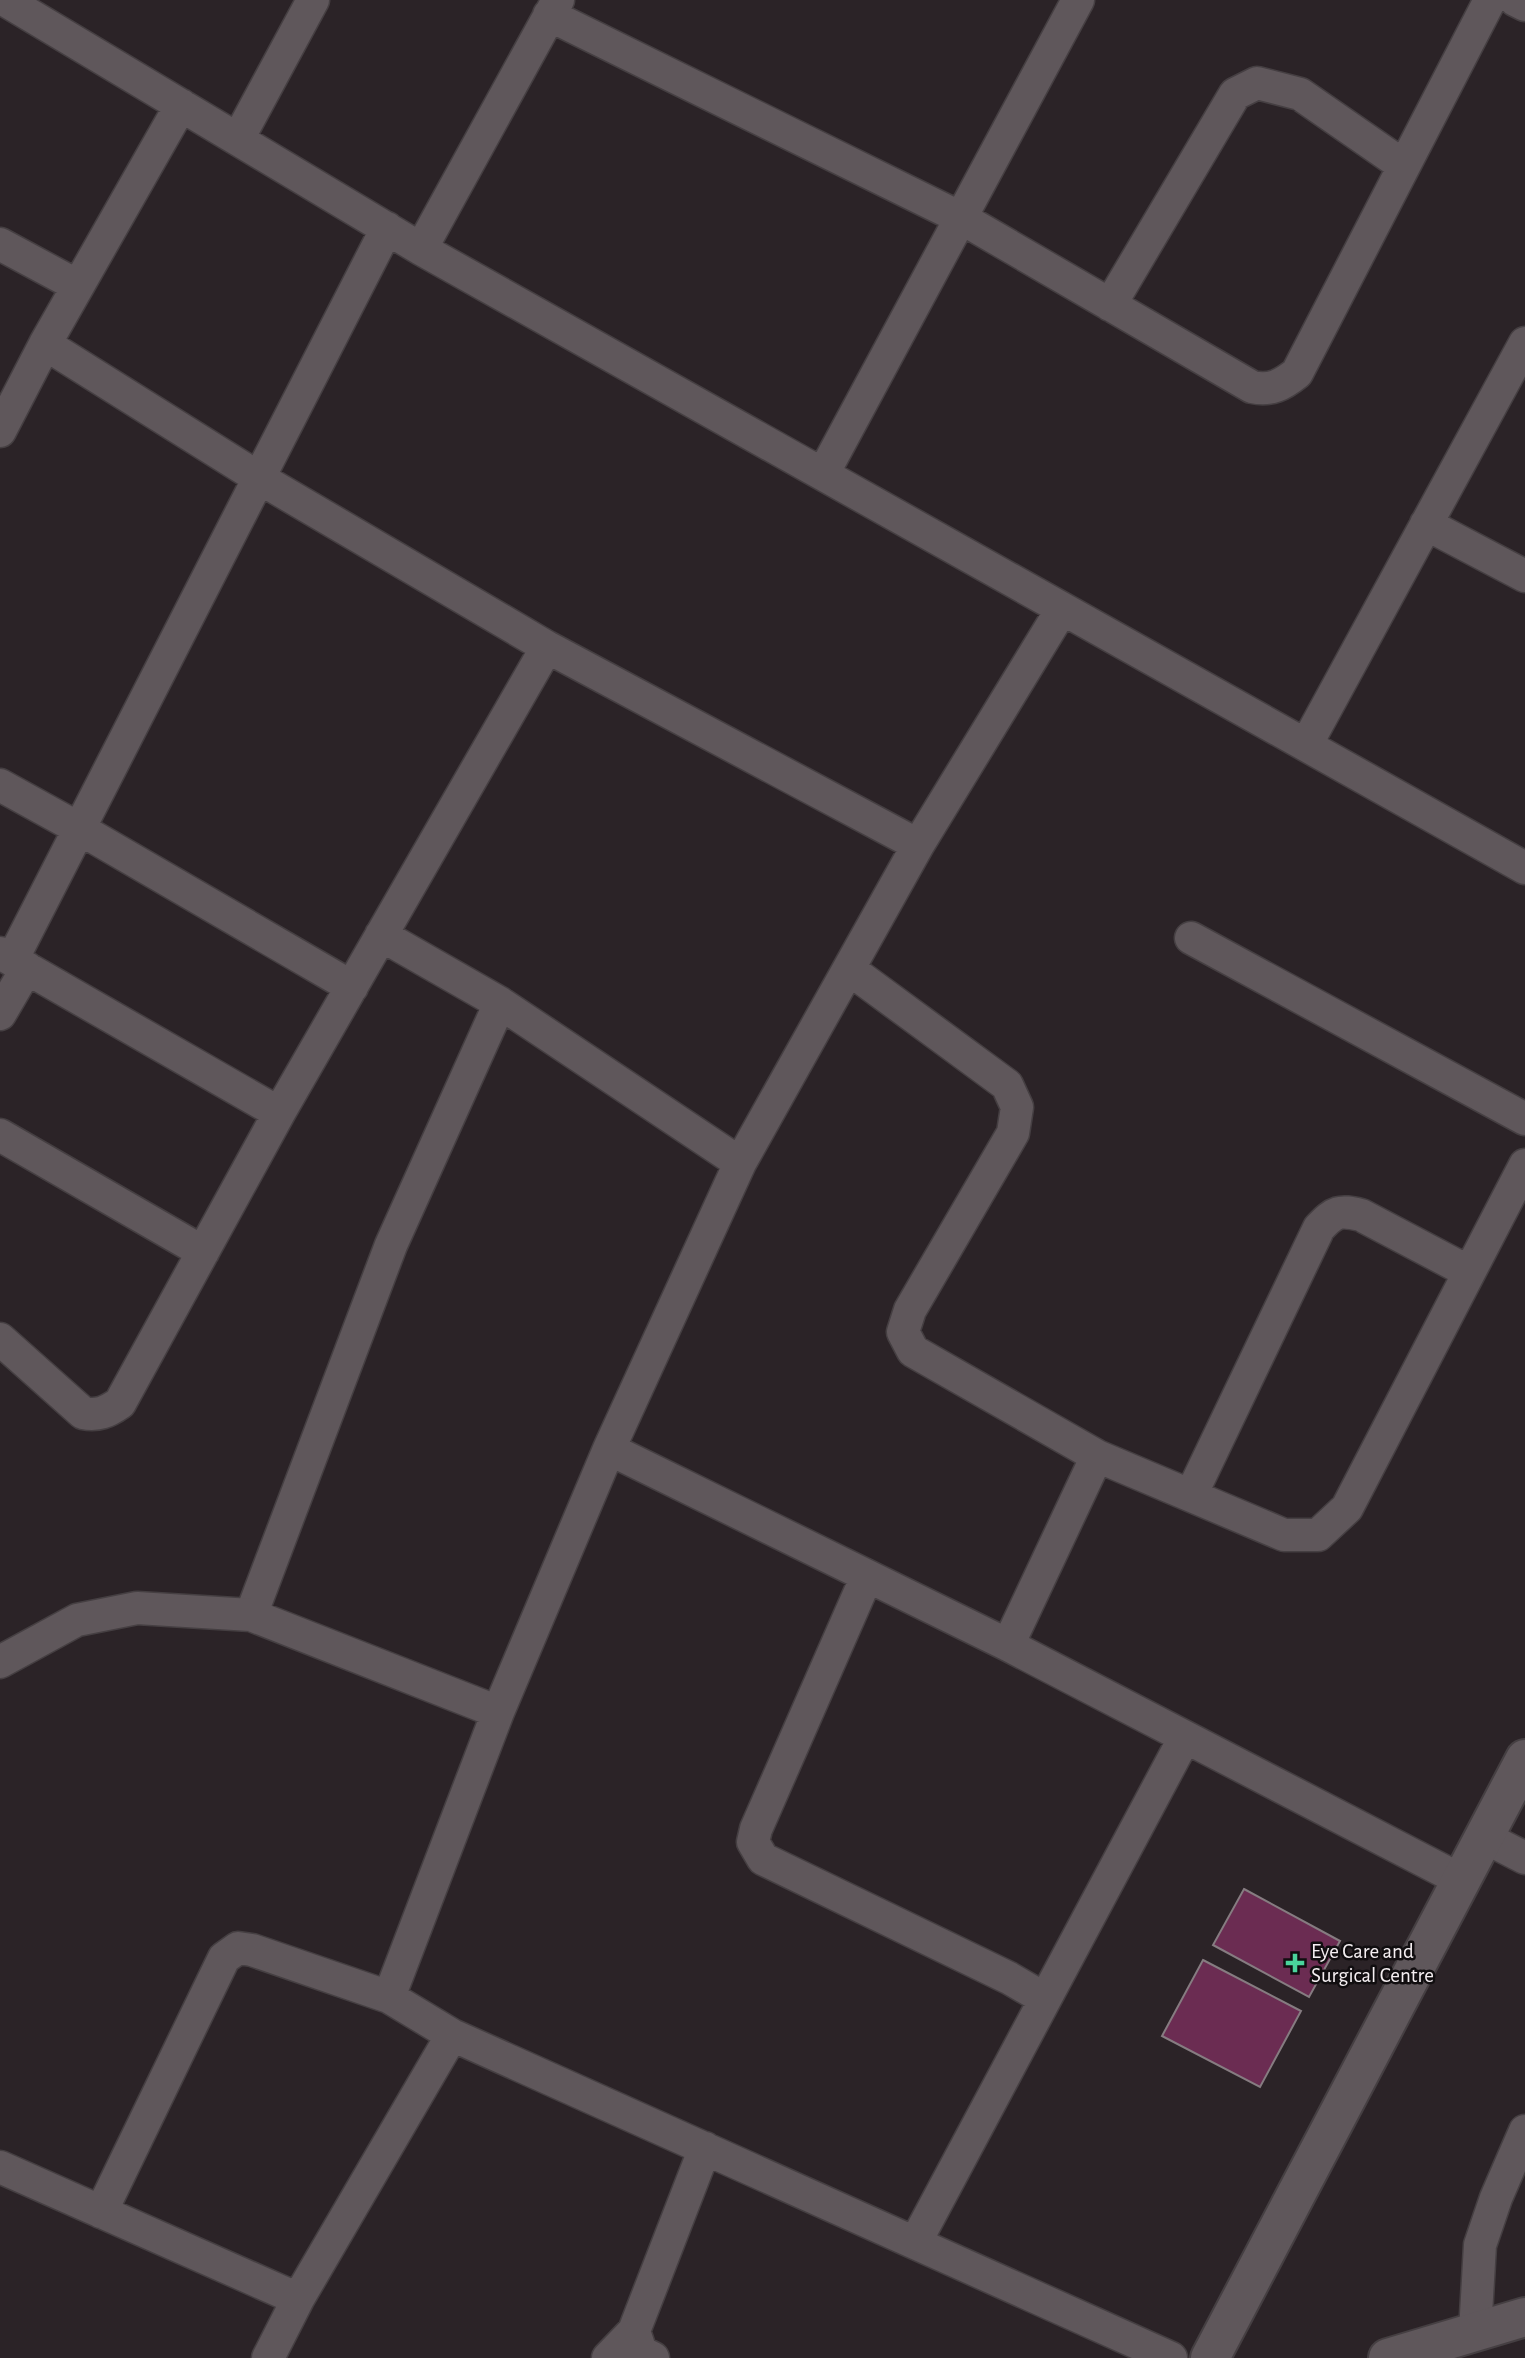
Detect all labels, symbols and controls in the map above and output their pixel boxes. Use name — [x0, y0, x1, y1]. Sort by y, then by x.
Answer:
place label: Eye Care and Surgical Centre — [1311, 1941, 1434, 1986]
marker: Eye Care and Surgical Centre — [1285, 1953, 1305, 1973]

